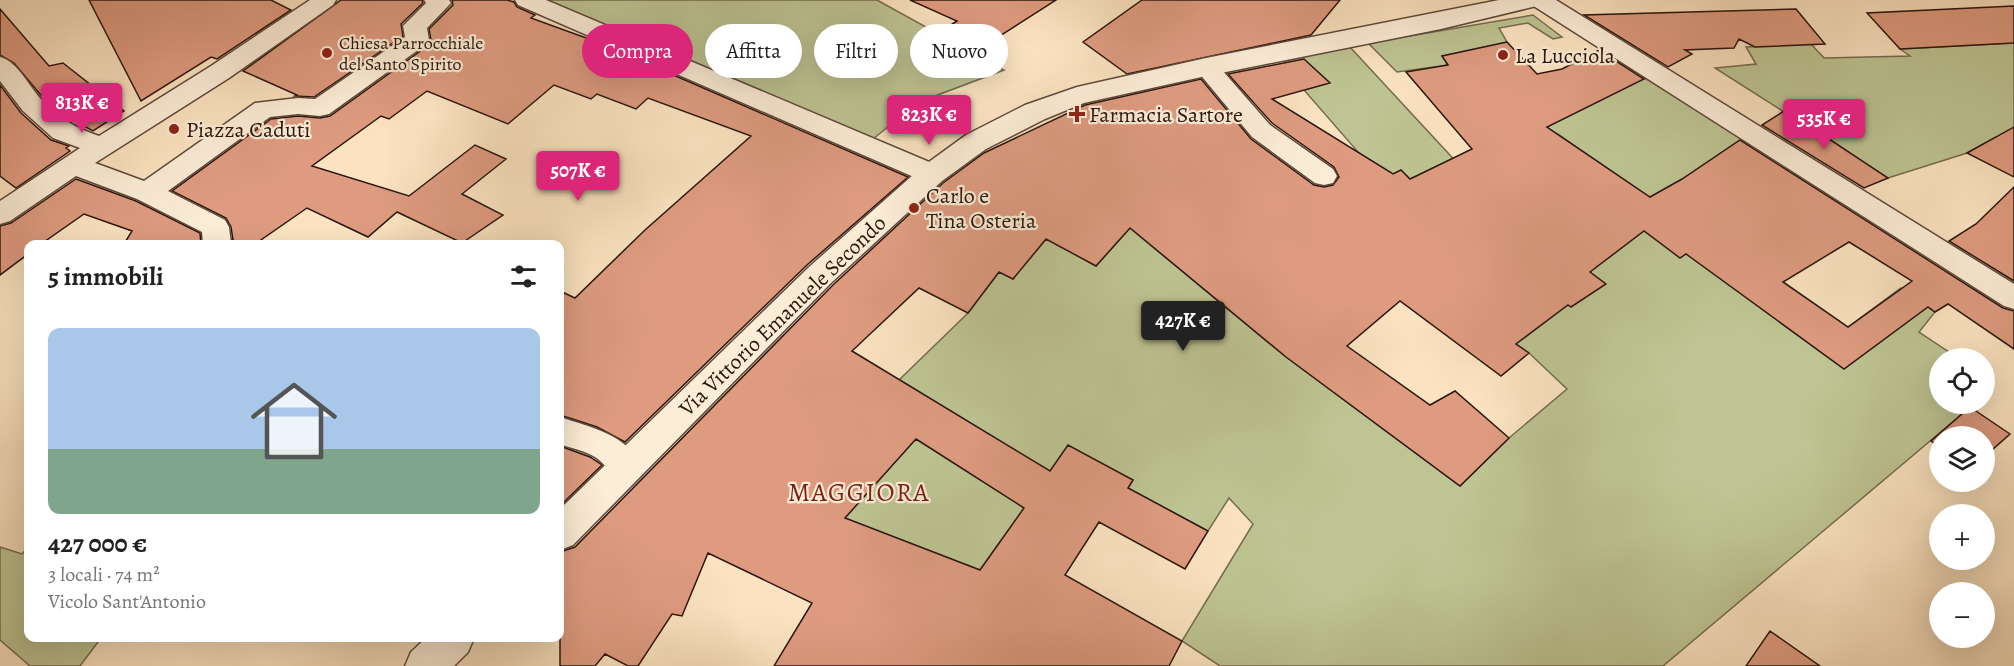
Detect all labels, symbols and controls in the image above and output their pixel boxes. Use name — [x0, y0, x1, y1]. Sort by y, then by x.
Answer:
chip: Compra — [582, 24, 693, 78]
chip: Affitta — [705, 24, 802, 78]
chip: Filtri — [814, 24, 898, 78]
chip: Nuovo — [910, 24, 1008, 78]
place label: Chiesa Parrocchiale del Santo Spirito — [339, 31, 483, 76]
place label: La Lucciola — [1515, 41, 1616, 71]
marker: Chiesa Parrocchiale del Santo Spirito — [320, 46, 334, 60]
marker: La Lucciola — [1496, 48, 1510, 62]
pin: 813K € — [33, 83, 131, 134]
text: 813K € — [55, 89, 109, 116]
pin: 823K € — [880, 95, 978, 146]
pin: 535K € — [1775, 99, 1873, 150]
place label: Farmacia Sartore — [1089, 100, 1243, 130]
text: 823K € — [901, 101, 957, 128]
text: 535K € — [1797, 105, 1851, 132]
marker: Farmacia Sartore — [1070, 107, 1084, 121]
place label: Piazza Caduti — [186, 115, 310, 145]
marker: Piazza Caduti — [167, 122, 181, 136]
pin: 507K € — [529, 151, 627, 202]
text: 507K € — [550, 157, 606, 184]
place label: Carlo e Tina Osteria — [926, 181, 1037, 236]
marker: Carlo e Tina Osteria — [907, 201, 921, 215]
street label: Via Vittorio Emanuele Secondo — [672, 208, 893, 424]
text: 5 immobili — [48, 259, 164, 294]
icon: filters — [507, 260, 540, 293]
pin: 427K € — [1134, 301, 1232, 352]
text: 427K € — [1155, 307, 1211, 334]
map controls — [1929, 348, 1995, 648]
button: locate — [1929, 348, 1995, 414]
icon: home — [240, 367, 348, 475]
button: layers — [1929, 426, 1995, 492]
district label: MAGGIORA — [788, 475, 930, 510]
button: + — [1929, 504, 1995, 570]
text: 427 000 € — [48, 526, 147, 561]
text: 3 locali · 74 m² — [48, 561, 160, 588]
button: − — [1929, 582, 1995, 648]
text: Vicolo Sant'Antonio — [48, 588, 206, 615]

